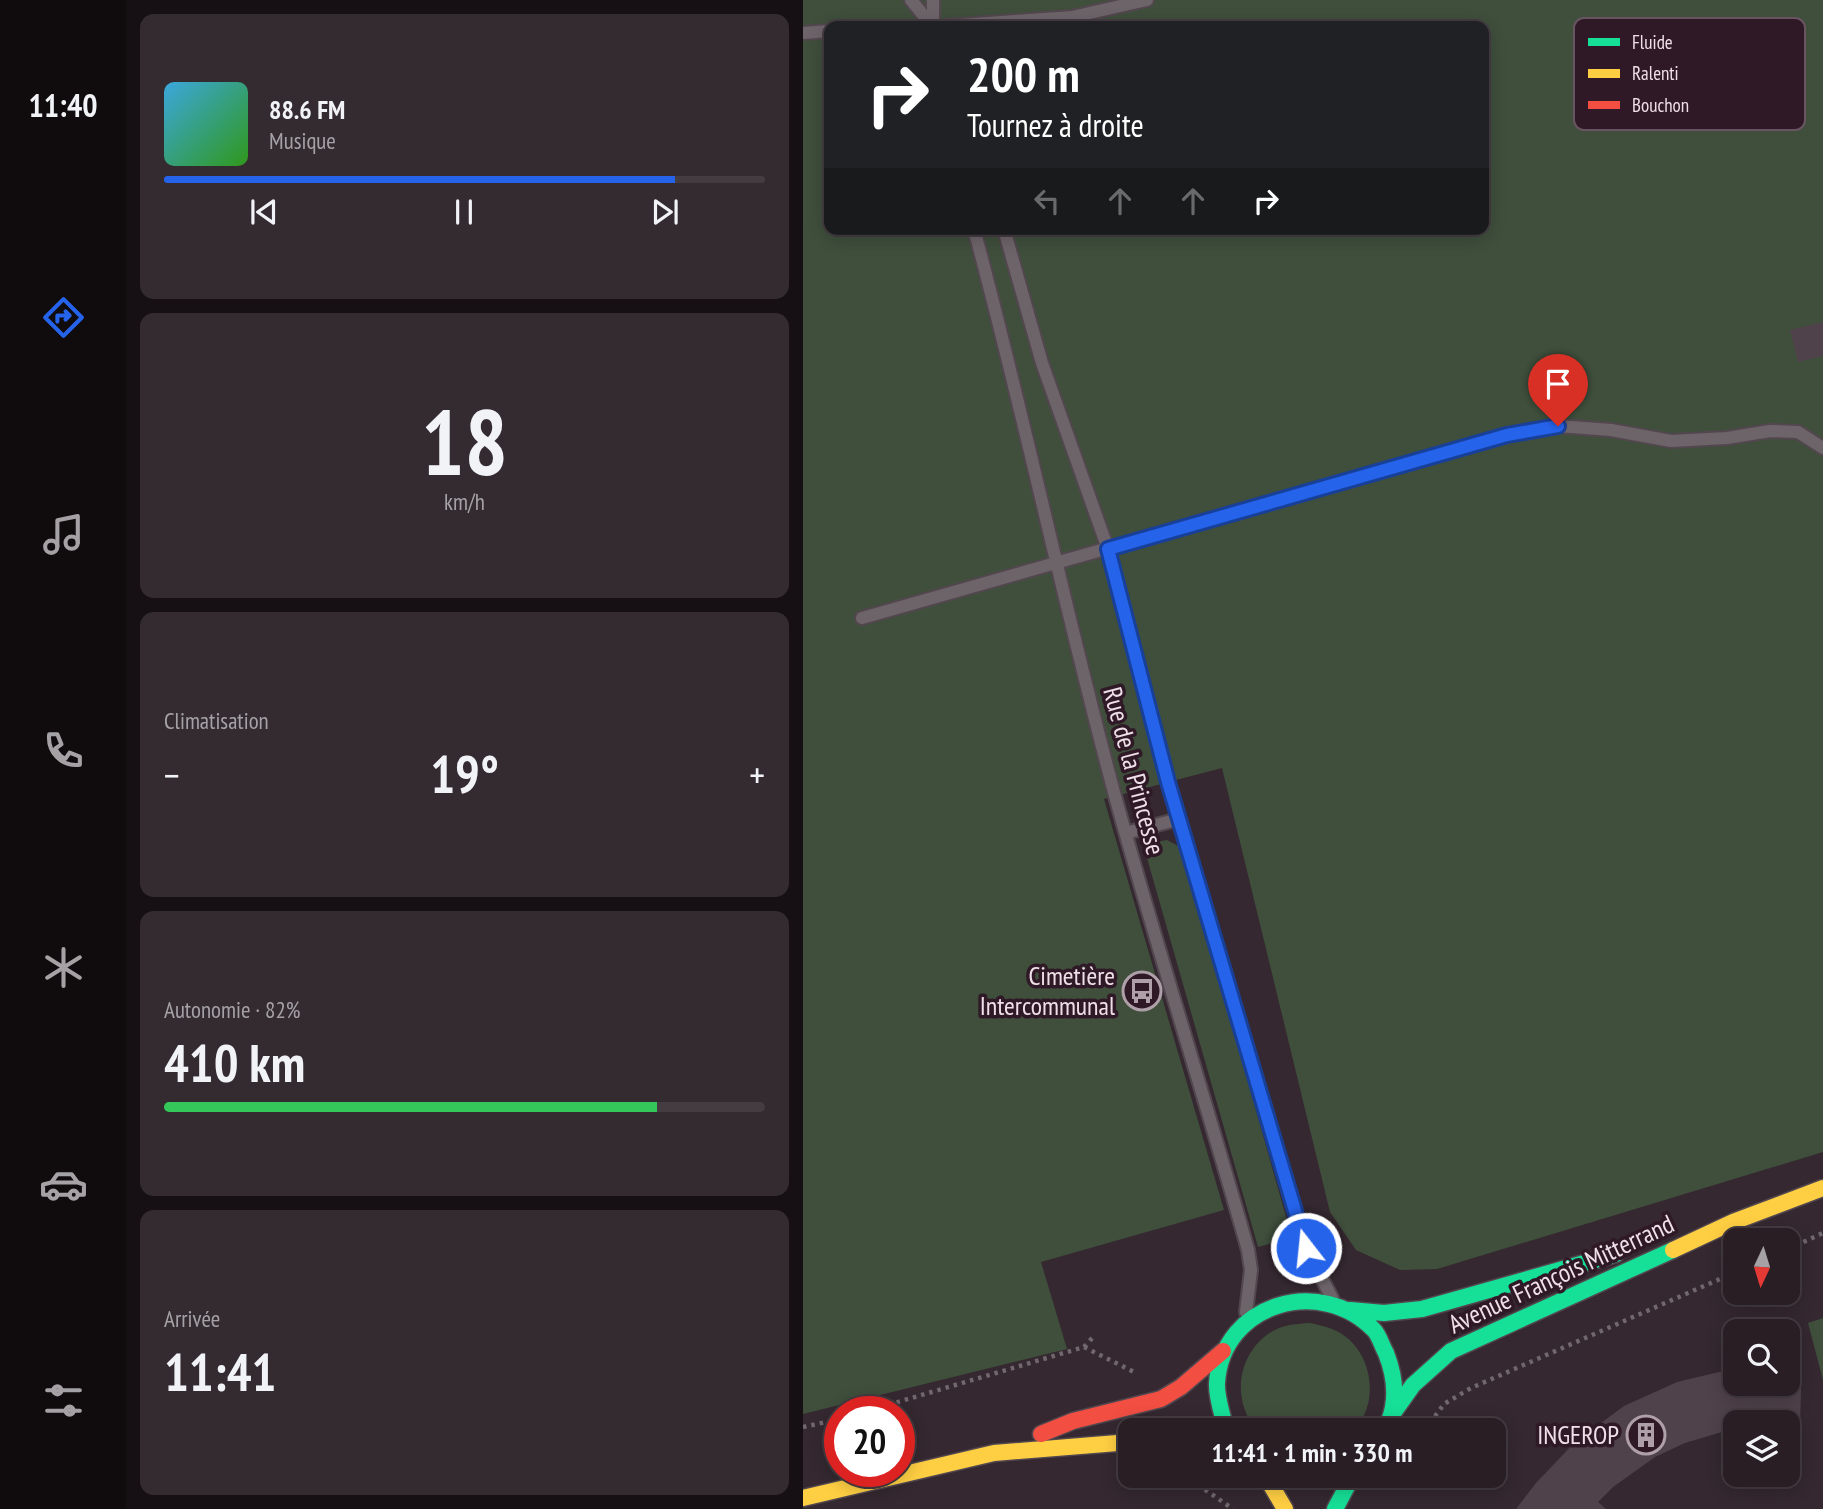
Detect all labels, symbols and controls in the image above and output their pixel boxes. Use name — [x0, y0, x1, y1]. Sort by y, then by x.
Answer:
legend — [1574, 18, 1805, 130]
text: Fluide — [1632, 30, 1673, 54]
text: 200 m — [967, 42, 1080, 106]
icon: right — [852, 49, 943, 140]
text: Ralenti — [1632, 61, 1679, 85]
text: 11:40 — [28, 84, 98, 126]
text: 88.6 FM — [269, 93, 345, 126]
text: Bouchon — [1632, 93, 1689, 117]
text: Tournez à droite — [967, 104, 1144, 146]
text: Musique — [269, 126, 336, 155]
icon: left — [1028, 182, 1066, 220]
icon: ahead — [1101, 182, 1139, 220]
icon: ahead — [1174, 182, 1212, 220]
icon: right — [1247, 182, 1285, 220]
icon: previous — [245, 193, 283, 231]
icon: pause — [445, 193, 483, 231]
icon: next — [646, 193, 684, 231]
icon: directions — [39, 293, 88, 342]
pin — [1528, 354, 1588, 426]
icon: arrive — [1539, 365, 1577, 403]
text: 18 — [421, 382, 508, 500]
text: km/h — [444, 487, 485, 516]
icon: music — [39, 510, 88, 559]
street label: Rue de la Princesse — [1096, 683, 1173, 858]
text: Climatisation — [164, 706, 269, 735]
icon: phone — [39, 726, 88, 775]
text: 19° — [430, 740, 499, 807]
text: − — [164, 750, 180, 799]
text: + — [749, 750, 765, 799]
icon: climate — [39, 943, 88, 992]
place label: Cimetière Intercommunal — [980, 959, 1115, 1022]
bus stop icon: Cimetière Intercommunal — [1121, 970, 1163, 1012]
text: Autonomie · 82% — [164, 995, 300, 1024]
text: 410 km — [164, 1029, 305, 1096]
icon: car — [39, 1160, 88, 1209]
street label: Avenue François Mitterrand — [1443, 1207, 1679, 1340]
position arrow — [1269, 1211, 1343, 1285]
north arrow — [1723, 1228, 1801, 1306]
map controls — [1723, 1228, 1800, 1487]
text: Arrivée — [164, 1304, 220, 1333]
button: search — [1723, 1319, 1800, 1396]
text: 11:41 — [164, 1338, 276, 1405]
icon: filters — [39, 1376, 88, 1425]
speed limit sign: 20 — [824, 1396, 915, 1487]
button: layers — [1723, 1410, 1800, 1487]
building icon: INGEROP — [1625, 1414, 1667, 1456]
place label: INGEROP — [1537, 1418, 1619, 1451]
text: 11:41 · 1 min · 330 m — [1212, 1436, 1412, 1469]

